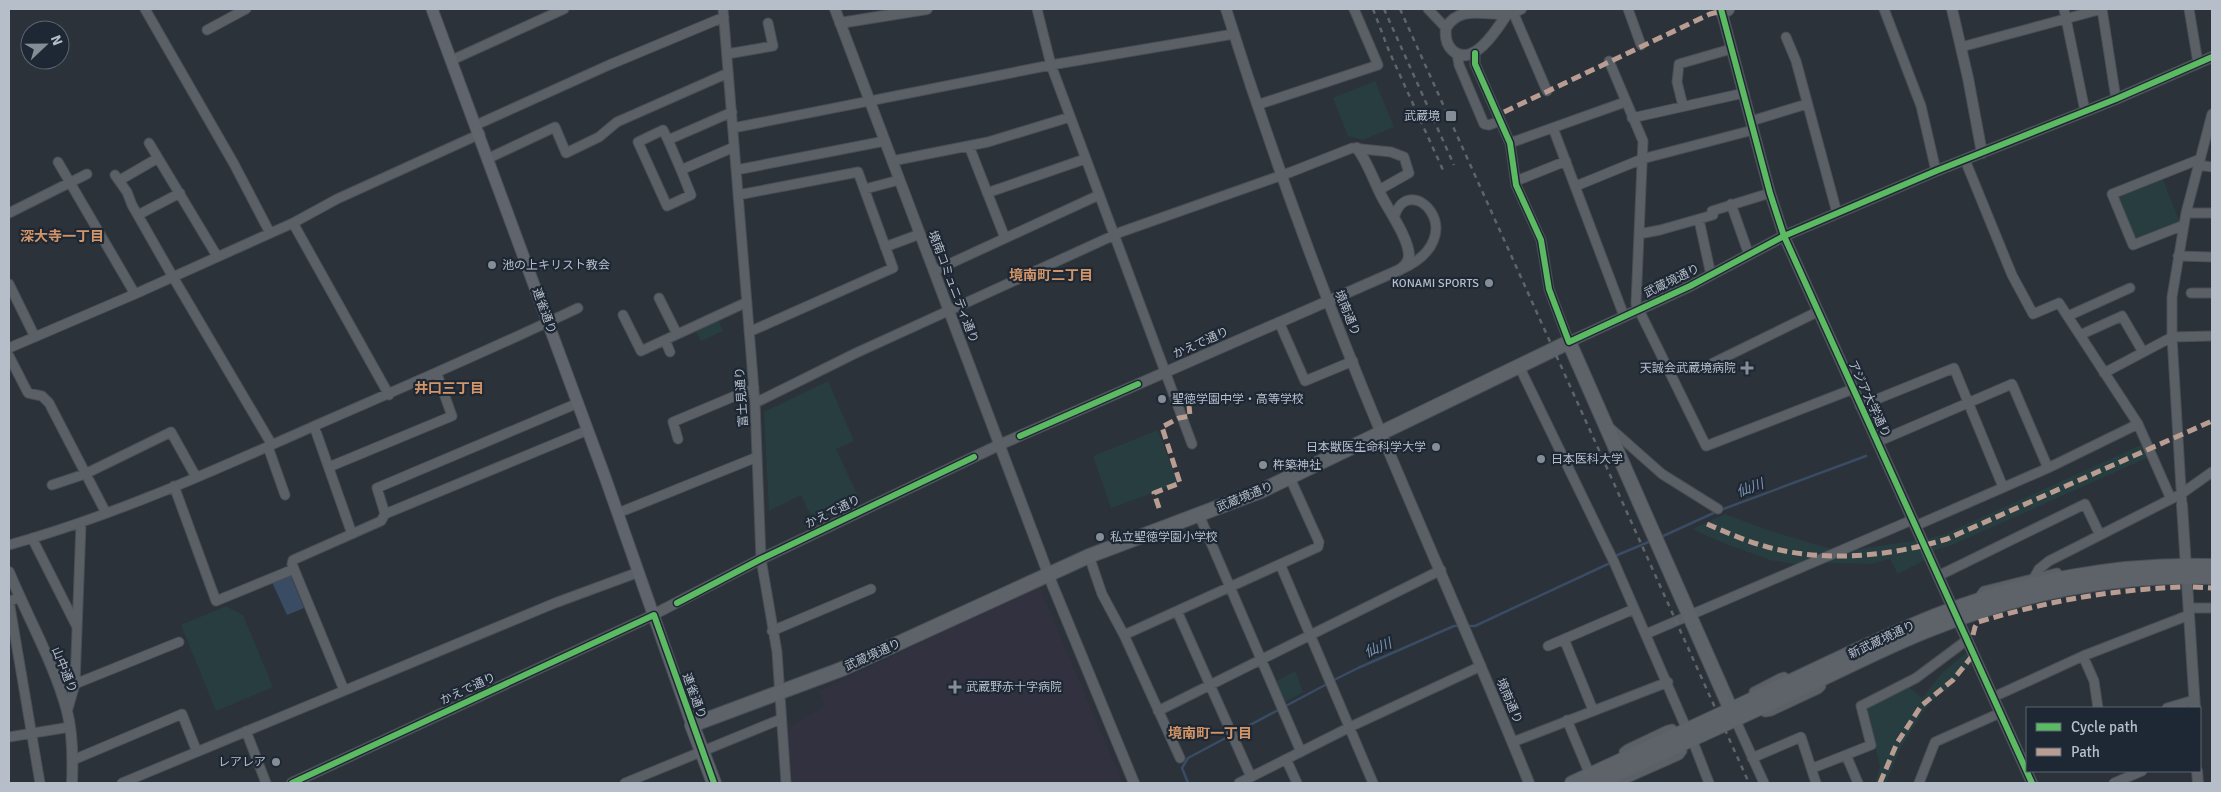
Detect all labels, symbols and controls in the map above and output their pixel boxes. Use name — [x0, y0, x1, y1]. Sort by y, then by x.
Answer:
north arrow — [20, 20, 70, 70]
text: N — [47, 33, 66, 48]
place label: 武蔵境 — [1404, 109, 1440, 124]
marker: 武蔵境 — [1444, 109, 1458, 123]
district label: 深大寺一丁目 — [20, 228, 104, 245]
street label: 境南コミュニティ通り — [925, 229, 981, 345]
place label: 池の上キリスト教会 — [502, 258, 610, 273]
marker: 池の上キリスト教会 — [486, 259, 498, 271]
street label: 武蔵境通り — [1642, 261, 1702, 301]
district label: 境南町二丁目 — [1009, 267, 1093, 284]
place label: KONAMI SPORTS — [1392, 276, 1479, 291]
marker: KONAMI SPORTS — [1483, 277, 1495, 289]
street label: 連雀通り — [529, 286, 559, 336]
street label: 境南通り — [1331, 288, 1363, 338]
street label: かえで通り — [1171, 324, 1231, 362]
street label: アジア大学通り — [1845, 358, 1893, 440]
place label: 天誠会武蔵境病院 — [1640, 361, 1736, 376]
marker: 天誠会武蔵境病院 — [1740, 361, 1754, 375]
street label: 富士見通り — [732, 367, 752, 427]
district label: 井口三丁目 — [414, 380, 484, 397]
place label: 聖徳学園中学・高等学校 — [1172, 392, 1304, 407]
marker: 聖徳学園中学・高等学校 — [1156, 393, 1168, 405]
place label: 日本獣医生命科学大学 — [1306, 440, 1426, 455]
marker: 日本獣医生命科学大学 — [1430, 441, 1442, 453]
place label: 日本医科大学 — [1551, 452, 1623, 467]
marker: 日本医科大学 — [1535, 453, 1547, 465]
place label: 杵築神社 — [1273, 458, 1321, 473]
marker: 杵築神社 — [1257, 459, 1269, 471]
water label: 仙川 — [1734, 475, 1768, 501]
street label: 武蔵境通り — [1214, 479, 1276, 515]
street label: かえで通り — [803, 492, 863, 532]
place label: 私立聖徳学園小学校 — [1110, 530, 1218, 545]
marker: 私立聖徳学園小学校 — [1094, 531, 1106, 543]
street label: 新武蔵境通り — [1846, 618, 1918, 662]
water label: 仙川 — [1362, 634, 1396, 661]
street label: 武蔵境通り — [843, 636, 903, 674]
street label: 山中通り — [48, 645, 80, 695]
street label: かえで通り — [438, 670, 498, 708]
street label: 連雀通り — [679, 671, 709, 721]
street label: 境南通り — [1493, 676, 1525, 726]
marker: 武蔵野赤十字病院 — [948, 680, 962, 694]
place label: 武蔵野赤十字病院 — [966, 680, 1062, 695]
legend — [2026, 707, 2201, 772]
text: Cycle path — [2071, 718, 2138, 736]
district label: 境南町一丁目 — [1168, 725, 1252, 742]
text: Path — [2071, 743, 2100, 761]
place label: レアレア — [218, 755, 266, 770]
marker: レアレア — [270, 756, 282, 768]

